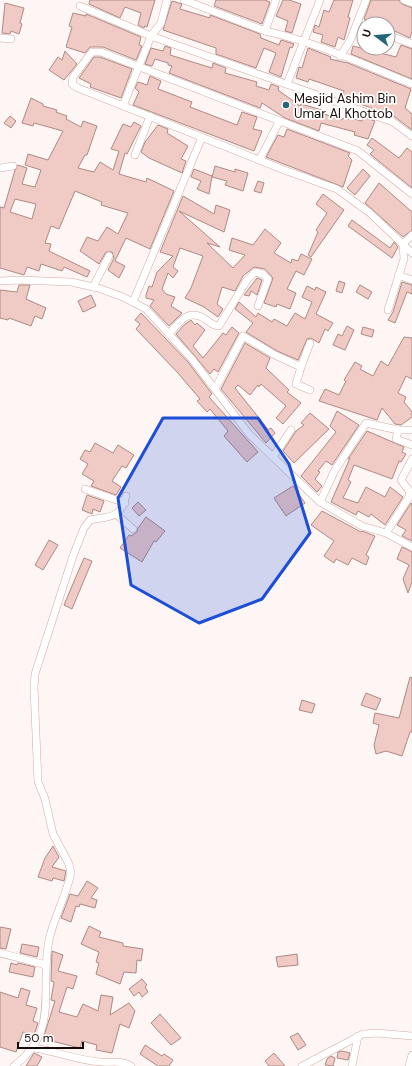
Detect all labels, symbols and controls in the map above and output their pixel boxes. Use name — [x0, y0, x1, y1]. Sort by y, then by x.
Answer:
north arrow — [356, 16, 396, 56]
text: U — [359, 28, 374, 39]
place label: Mesjid Ashim Bin Umar Al Khottob — [294, 90, 396, 122]
marker: Mesjid Ashim Bin Umar Al Khottob — [281, 100, 291, 110]
scale bar — [18, 1024, 83, 1050]
text: 50 m — [24, 1030, 53, 1046]

